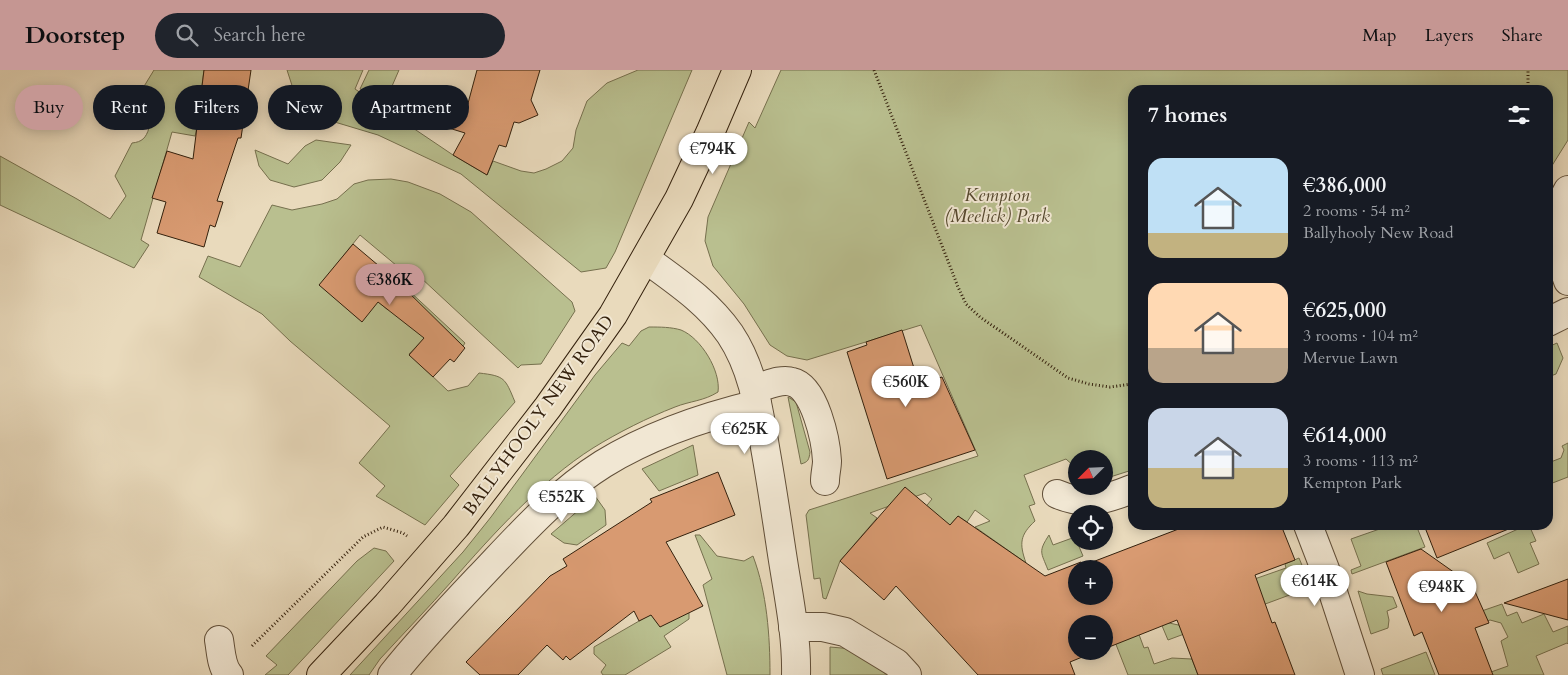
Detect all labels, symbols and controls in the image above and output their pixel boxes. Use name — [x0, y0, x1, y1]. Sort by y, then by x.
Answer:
search box — [155, 13, 505, 58]
text: Doorstep — [25, 19, 125, 52]
icon: search — [173, 21, 201, 49]
text: Search here — [213, 22, 306, 48]
text: Map — [1362, 23, 1397, 48]
text: Layers — [1425, 23, 1474, 48]
text: Share — [1502, 23, 1543, 48]
chip: Buy — [15, 85, 83, 130]
chip: Rent — [93, 85, 165, 130]
chip: Filters — [175, 85, 258, 130]
chip: New — [268, 85, 342, 130]
chip: Apartment — [352, 85, 469, 130]
text: 7 homes — [1148, 101, 1227, 130]
icon: filters — [1505, 101, 1533, 129]
pin: €794K — [678, 132, 748, 175]
text: €794K — [689, 138, 737, 160]
text: €386,000 — [1303, 171, 1386, 200]
icon: home — [1188, 178, 1248, 238]
park label: Kempton (Meelick) Park — [944, 183, 1050, 229]
text: 2 rooms · 54 m² — [1303, 200, 1410, 222]
text: Ballyhooly New Road — [1303, 222, 1453, 244]
pin: €386K — [355, 264, 425, 306]
text: €386K — [366, 269, 414, 291]
text: €625,000 — [1303, 296, 1386, 325]
icon: home — [1188, 303, 1248, 363]
street label: BALLYHOOLY NEW ROAD — [457, 310, 620, 521]
text: 3 rooms · 104 m² — [1303, 325, 1418, 347]
text: Mervue Lawn — [1303, 347, 1398, 369]
pin: €560K — [871, 366, 941, 408]
text: €560K — [882, 371, 930, 393]
pin: €625K — [710, 412, 780, 455]
text: €625K — [721, 418, 769, 440]
text: €614,000 — [1303, 421, 1386, 450]
icon: home — [1188, 428, 1248, 488]
north arrow — [1068, 450, 1112, 495]
map controls — [1068, 450, 1113, 660]
text: 3 rooms · 113 m² — [1303, 450, 1418, 472]
text: Kempton Park — [1303, 472, 1402, 494]
pin: €552K — [527, 480, 597, 523]
text: €552K — [538, 486, 586, 508]
button: locate — [1068, 505, 1113, 550]
button: + — [1068, 560, 1113, 605]
pin: €614K — [1280, 564, 1350, 607]
text: €614K — [1291, 570, 1339, 592]
pin: €948K — [1407, 570, 1477, 613]
text: €948K — [1418, 576, 1466, 598]
button: − — [1068, 615, 1113, 660]

